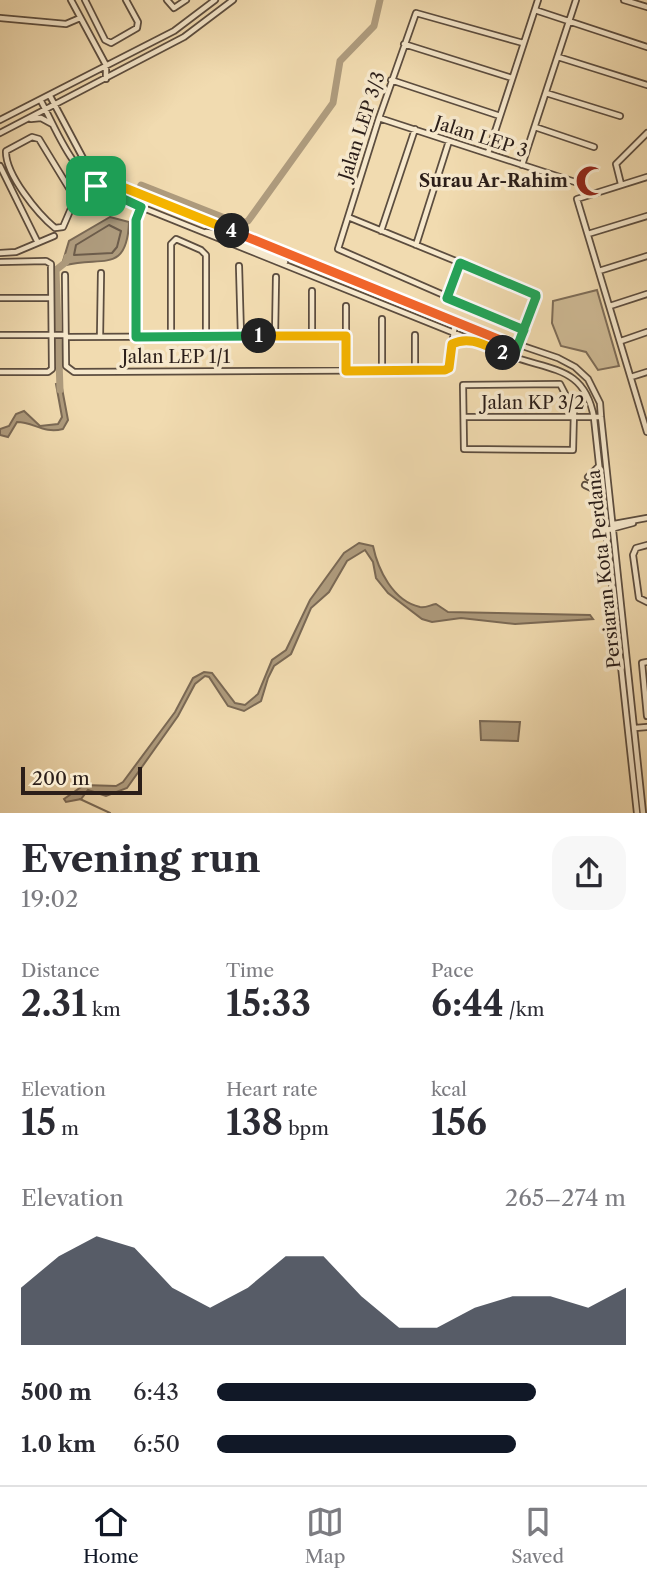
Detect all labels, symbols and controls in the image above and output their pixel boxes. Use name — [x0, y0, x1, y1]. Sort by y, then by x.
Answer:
street label: Jalan LEP 3/3 — [333, 69, 390, 186]
street label: Jalan LEP 3 — [429, 111, 530, 162]
pin — [66, 156, 126, 216]
mosque icon: Surau Ar-Rahim — [574, 164, 608, 198]
icon: arrive — [77, 167, 115, 205]
place label: Surau Ar-Rahim — [419, 170, 568, 192]
pin: 4 — [215, 214, 250, 248]
text: 4 — [226, 219, 237, 242]
pin: 1 — [242, 318, 276, 354]
text: 1 — [254, 324, 263, 347]
pin: 2 — [486, 336, 520, 370]
text: 2 — [497, 341, 508, 364]
street label: Jalan LEP 1/1 — [119, 346, 231, 368]
street label: Jalan KP 3/2 — [478, 392, 585, 414]
street label: Persiaran Kota Perdana — [583, 468, 625, 670]
scale bar — [21, 764, 142, 796]
text: 200 m — [32, 767, 90, 790]
text: Evening run — [21, 835, 261, 882]
button: share — [552, 836, 626, 910]
text: 19:02 — [21, 885, 78, 913]
text: Distance — [21, 959, 100, 982]
text: Time — [226, 959, 274, 982]
text: Pace — [431, 959, 474, 982]
text: 2.31 — [21, 982, 87, 1025]
text: 15:33 — [226, 982, 311, 1025]
text: 6:44 — [431, 982, 504, 1025]
text: km — [87, 998, 121, 1021]
text: /km — [504, 998, 544, 1021]
text: Elevation — [21, 1078, 106, 1101]
text: Heart rate — [226, 1078, 318, 1101]
text: kcal — [431, 1078, 467, 1101]
text: 15 — [21, 1101, 56, 1144]
text: 138 — [226, 1101, 283, 1144]
text: 156 — [431, 1101, 487, 1144]
text: m — [56, 1117, 79, 1140]
text: bpm — [283, 1117, 329, 1140]
text: Elevation — [21, 1184, 124, 1212]
text: 265–274 m — [505, 1184, 626, 1212]
text: 500 m — [21, 1378, 92, 1406]
text: 6:43 — [133, 1378, 179, 1406]
text: 1.0 km — [21, 1430, 96, 1458]
text: 6:50 — [133, 1430, 180, 1458]
tab: Home — [83, 1503, 139, 1568]
tab: Map — [305, 1503, 345, 1568]
tab: Saved — [511, 1503, 564, 1568]

